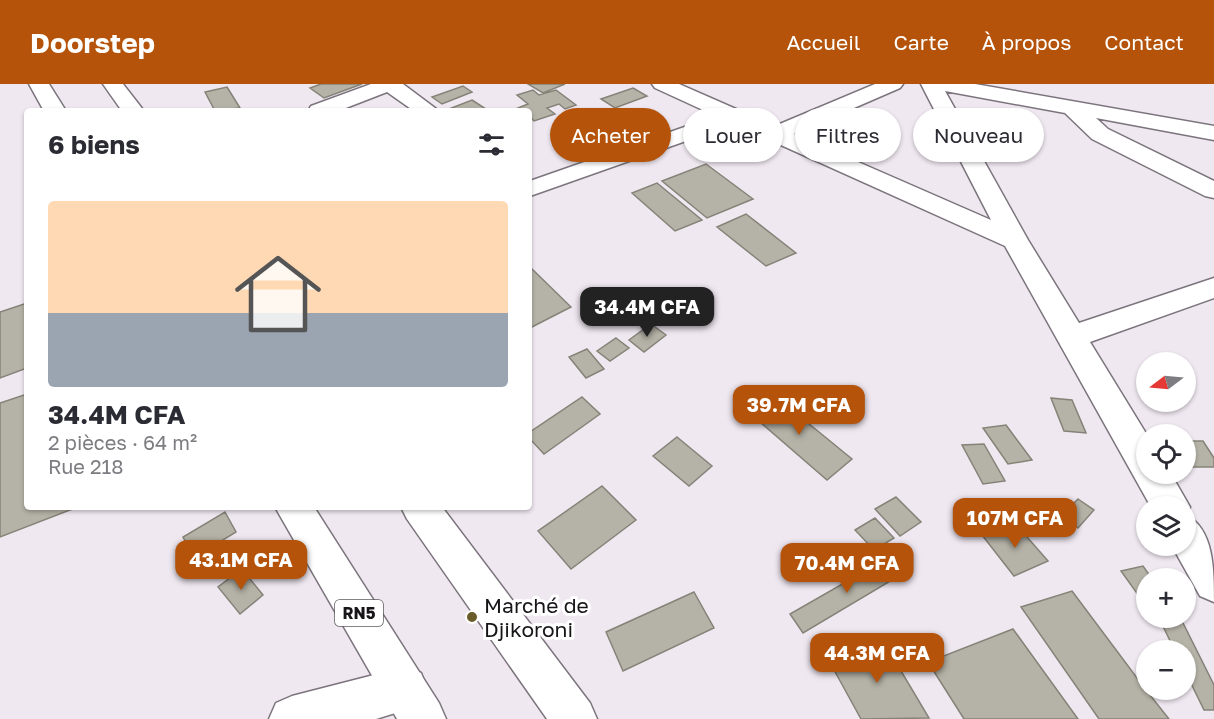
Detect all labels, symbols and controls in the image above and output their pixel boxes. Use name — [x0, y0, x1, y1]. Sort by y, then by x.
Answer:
text: Doorstep — [30, 26, 155, 59]
text: Accueil — [787, 29, 860, 55]
text: Carte — [893, 29, 949, 55]
text: À propos — [982, 29, 1071, 55]
text: Contact — [1104, 29, 1184, 55]
chip: Acheter — [550, 108, 671, 162]
chip: Louer — [683, 108, 783, 162]
chip: Filtres — [795, 108, 901, 162]
chip: Nouveau — [913, 108, 1044, 162]
icon: filters — [475, 128, 508, 161]
text: 6 biens — [48, 129, 140, 160]
icon: home — [224, 240, 332, 348]
pin: 34.4M CFA — [578, 287, 716, 338]
text: 34.4M CFA — [594, 294, 700, 318]
north arrow — [1136, 352, 1196, 412]
map controls — [1136, 352, 1196, 700]
pin: 39.7M CFA — [730, 385, 868, 436]
text: 39.7M CFA — [747, 392, 851, 416]
text: 34.4M CFA — [48, 399, 185, 430]
button: locate — [1136, 424, 1196, 484]
text: 2 pièces · 64 m² — [48, 430, 197, 454]
text: Rue 218 — [48, 454, 123, 478]
button: layers — [1136, 496, 1196, 556]
pin: 107M CFA — [953, 498, 1077, 549]
text: 107M CFA — [967, 505, 1063, 529]
pin: 43.1M CFA — [172, 540, 310, 591]
pin: 70.4M CFA — [778, 543, 916, 594]
text: 43.1M CFA — [189, 547, 293, 571]
text: 70.4M CFA — [795, 550, 899, 574]
button: + — [1136, 568, 1196, 628]
place label: Marché de Djikoroni — [484, 592, 589, 642]
road number: RN5 — [335, 600, 383, 626]
marker: Marché de Djikoroni — [465, 610, 479, 624]
pin: 44.3M CFA — [808, 633, 946, 684]
text: 44.3M CFA — [824, 640, 930, 664]
button: − — [1136, 640, 1196, 700]

